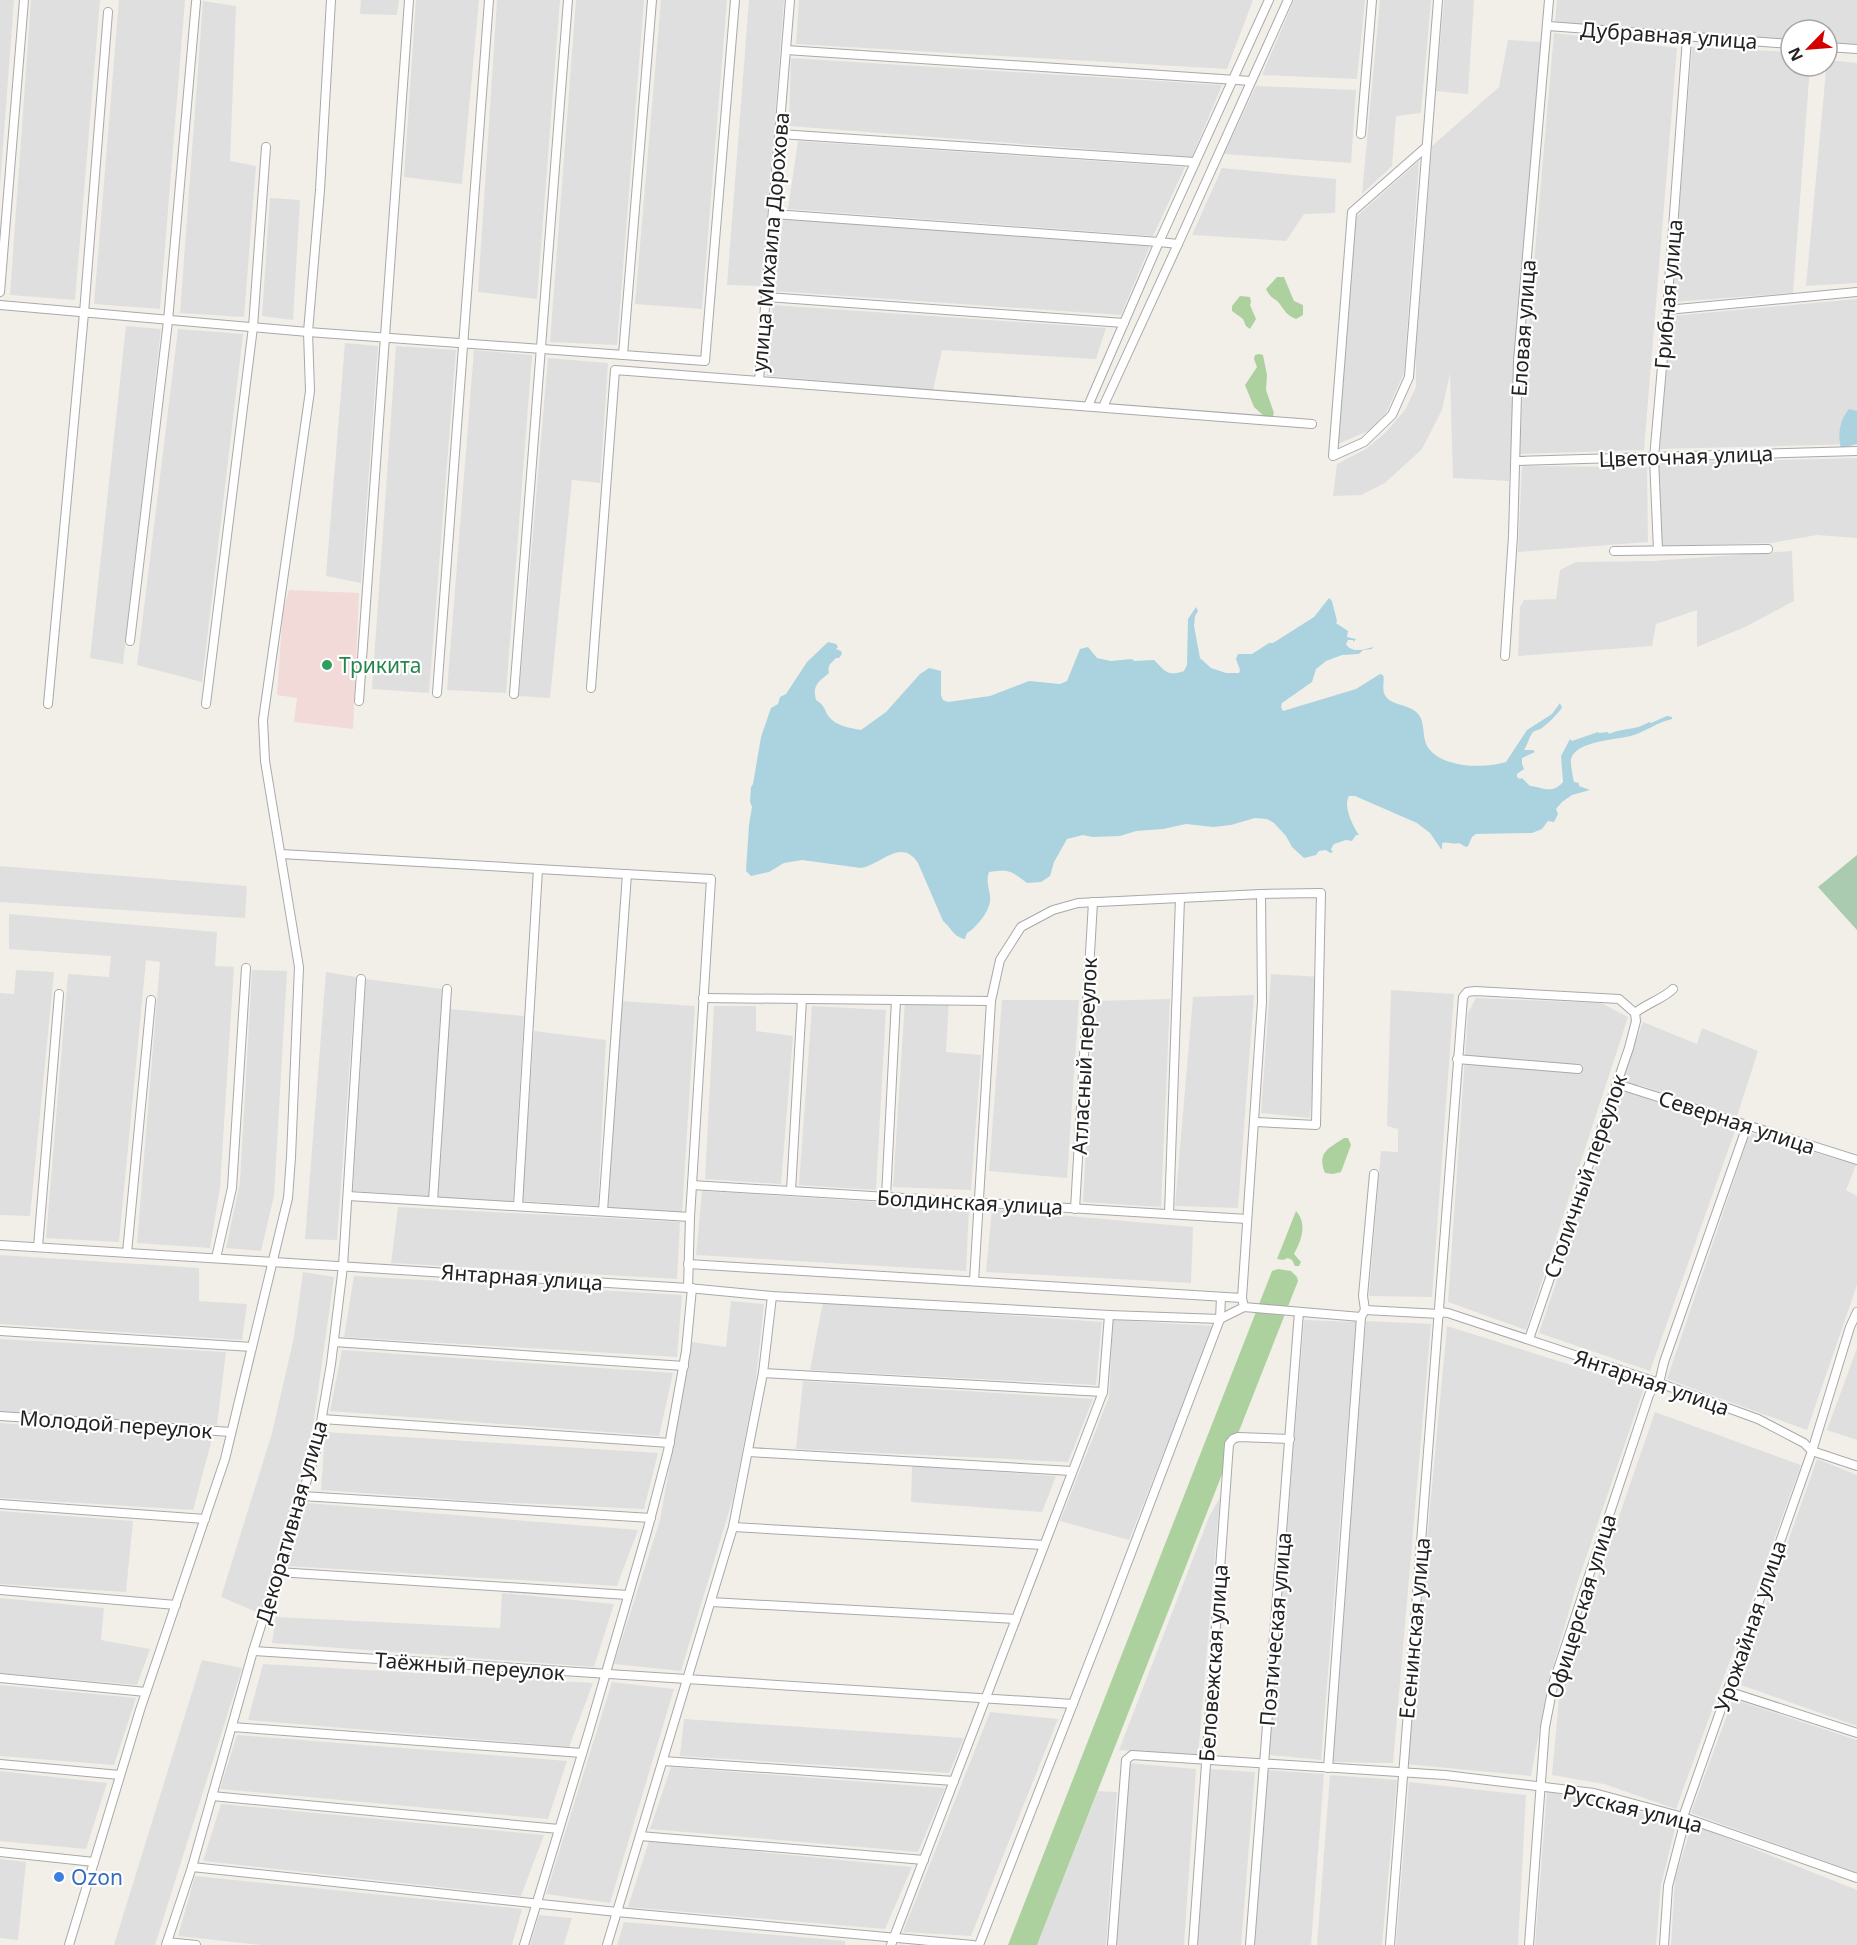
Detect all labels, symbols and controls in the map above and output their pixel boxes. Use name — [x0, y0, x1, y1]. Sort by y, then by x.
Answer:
street label: Дубравная улица — [1580, 15, 1758, 55]
north arrow — [1779, 18, 1839, 78]
text: N — [1783, 44, 1808, 65]
street label: улица Михаила Дорохова — [745, 111, 795, 373]
street label: Грибная улица — [1648, 218, 1688, 370]
street label: Еловая улица — [1504, 259, 1542, 397]
street label: Цветочная улица — [1598, 439, 1774, 473]
place label: Трикита — [339, 651, 422, 679]
marker: Трикита — [320, 658, 334, 672]
street label: Атласный переулок — [1065, 957, 1103, 1155]
street label: Столичный переулок — [1537, 1070, 1633, 1282]
street label: Северная улица — [1655, 1084, 1819, 1160]
street label: Болдинская улица — [876, 1183, 1064, 1221]
street label: Янтарная улица — [440, 1257, 604, 1297]
street label: Янтарная улица — [1571, 1342, 1733, 1422]
street label: Молодой переулок — [19, 1403, 213, 1445]
street label: Декоративная улица — [249, 1417, 333, 1627]
street label: Офицерская улица — [1540, 1510, 1622, 1702]
street label: Поэтическая улица — [1253, 1531, 1297, 1727]
street label: Есенинская улица — [1392, 1536, 1436, 1720]
street label: Урожайная улица — [1708, 1537, 1792, 1715]
street label: Беловежская улица — [1192, 1563, 1234, 1763]
street label: Таёжный переулок — [374, 1645, 566, 1687]
street label: Русская улица — [1560, 1777, 1706, 1839]
place label: Ozon — [71, 1863, 123, 1891]
marker: Ozon — [52, 1870, 66, 1884]

